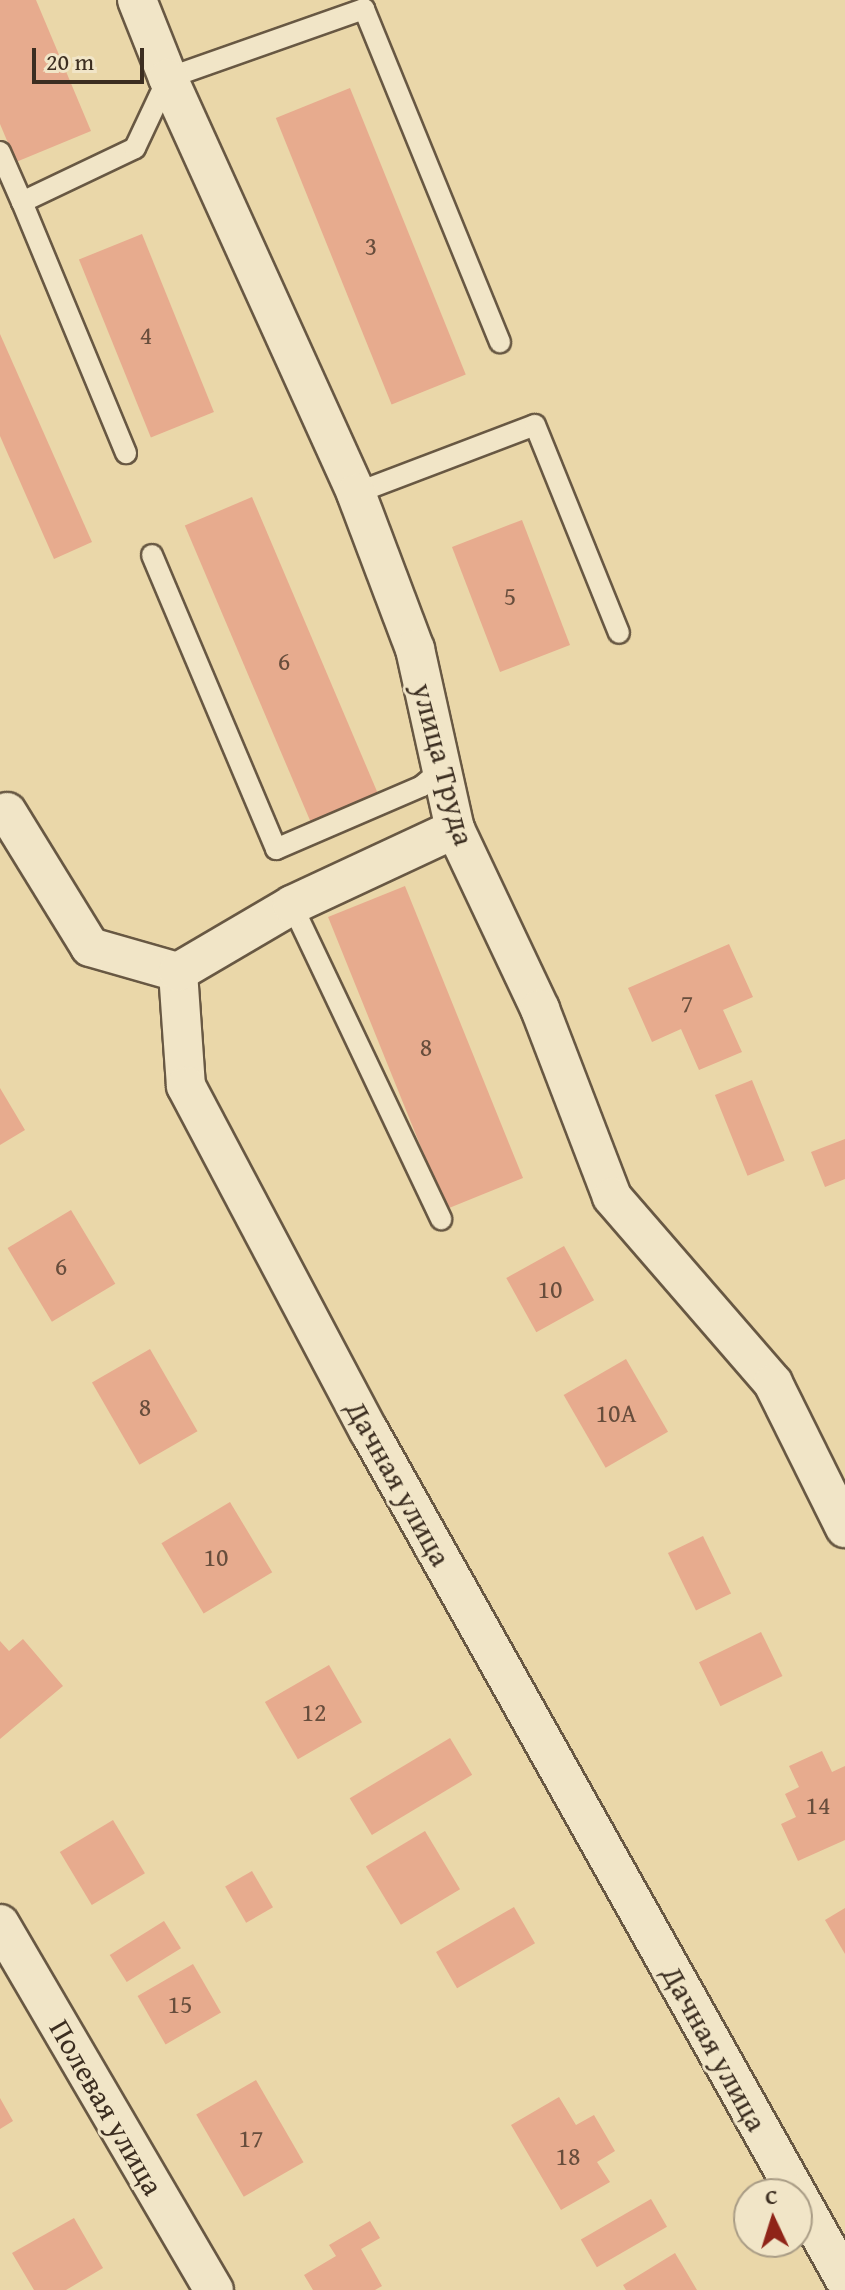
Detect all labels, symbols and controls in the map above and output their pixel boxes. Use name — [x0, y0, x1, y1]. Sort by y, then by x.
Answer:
scale bar — [36, 32, 148, 82]
text: 20 m — [46, 44, 94, 79]
house number: 3 — [365, 230, 377, 262]
house number: 4 — [140, 319, 152, 351]
house number: 5 — [504, 580, 516, 612]
house number: 6 — [278, 645, 290, 677]
street label: улица Труда — [405, 679, 483, 849]
house number: 7 — [681, 987, 693, 1019]
house number: 8 — [420, 1031, 432, 1063]
house number: 6 — [55, 1250, 67, 1282]
house number: 10 — [537, 1273, 563, 1305]
house number: 8 — [139, 1391, 151, 1423]
street label: Дачная улица — [339, 1394, 459, 1572]
house number: 10А — [596, 1397, 636, 1429]
house number: 10 — [203, 1541, 229, 1573]
house number: 12 — [301, 1696, 327, 1728]
house number: 14 — [805, 1789, 831, 1821]
street label: Дачная улица — [655, 1959, 775, 2137]
house number: 15 — [167, 1988, 193, 2020]
street label: Полевая улица — [42, 2013, 172, 2201]
house number: 17 — [238, 2122, 264, 2154]
house number: 18 — [555, 2140, 581, 2172]
north arrow — [733, 2178, 813, 2258]
text: С — [764, 2180, 779, 2212]

